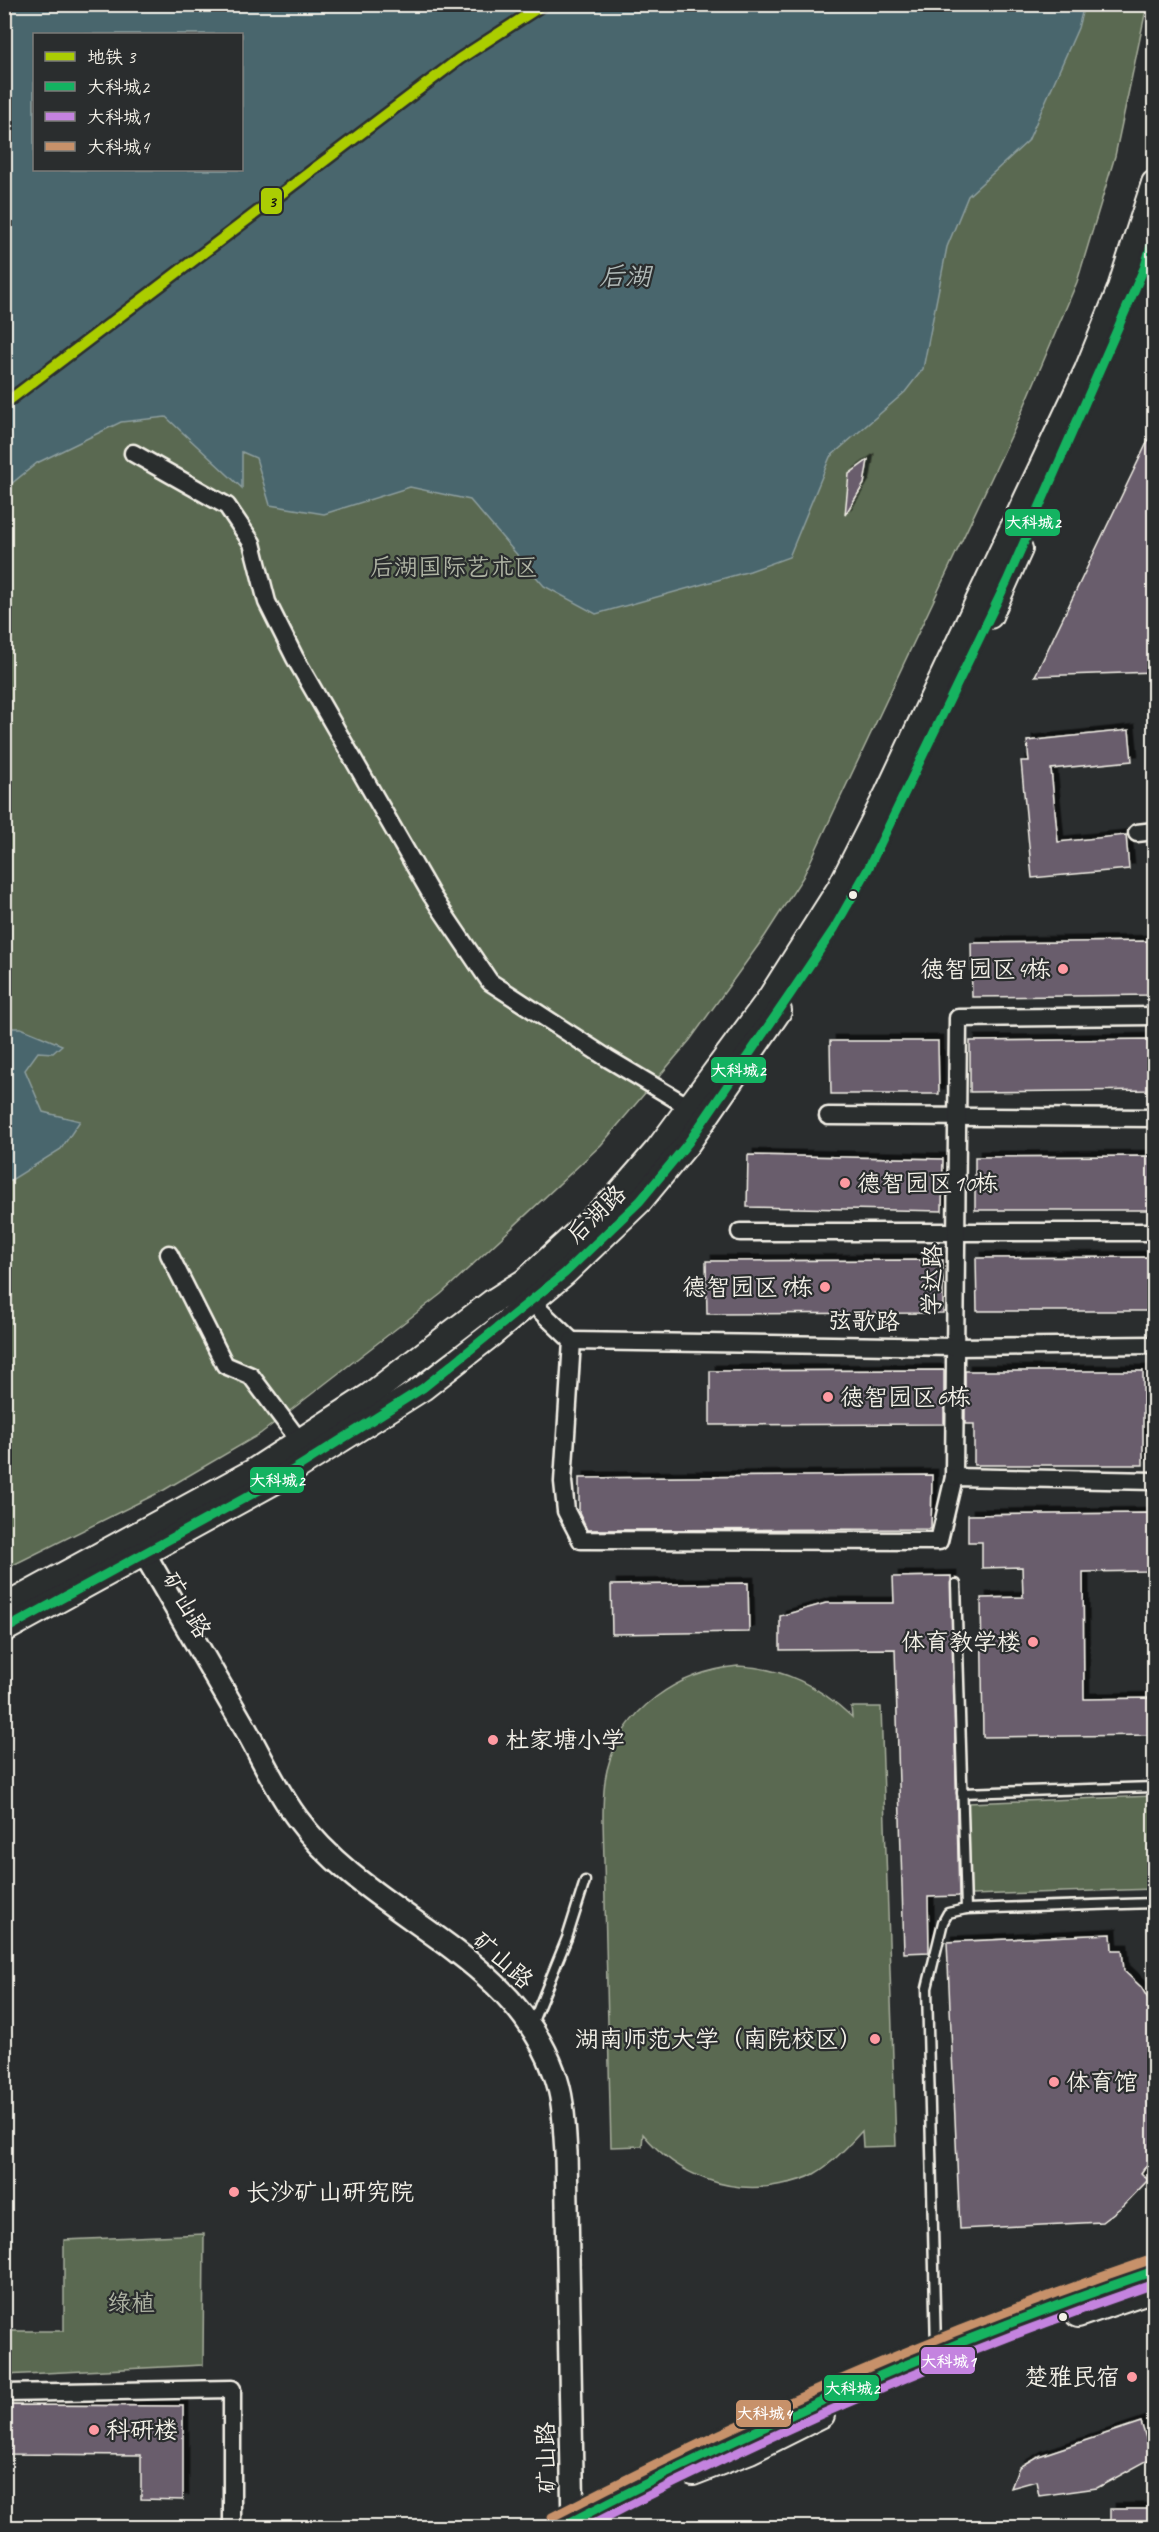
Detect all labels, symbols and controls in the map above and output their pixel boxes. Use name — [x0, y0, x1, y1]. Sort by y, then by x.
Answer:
legend — [33, 33, 243, 171]
text: 地铁 3 — [87, 46, 137, 68]
text: 大科城2 — [87, 76, 151, 98]
text: 大科城1 — [87, 106, 150, 128]
text: 大科城4 — [87, 136, 151, 158]
line badge: 3 — [260, 187, 283, 215]
text: 3 — [268, 192, 277, 212]
water label: 后湖 — [599, 260, 654, 293]
line badge: 大科城2 — [1004, 508, 1061, 537]
text: 大科城2 — [1005, 513, 1062, 533]
park label: 后湖国际艺术区 — [370, 552, 538, 582]
unlabelled marker — [847, 889, 859, 901]
place label: 徳智园区4栋 — [920, 954, 1051, 984]
marker: 徳智园区4栋 — [1056, 962, 1070, 976]
line badge: 大科城2 — [710, 1056, 767, 1084]
text: 大科城2 — [710, 1061, 767, 1081]
place label: 德智园区10栋 — [857, 1168, 999, 1198]
marker: 德智园区10栋 — [838, 1176, 852, 1190]
street label: 后湖路 — [560, 1178, 632, 1250]
street label: 学达路 — [916, 1244, 948, 1316]
place label: 德智园区9栋 — [682, 1272, 813, 1302]
marker: 德智园区9栋 — [818, 1280, 832, 1294]
street label: 弦歌路 — [828, 1305, 900, 1337]
place label: 徳智园区6栋 — [840, 1382, 971, 1412]
marker: 徳智园区6栋 — [821, 1390, 835, 1404]
line badge: 大科城2 — [249, 1466, 305, 1494]
text: 大科城2 — [249, 1471, 306, 1491]
street label: 矿山路 — [156, 1566, 218, 1644]
place label: 体育教学楼 — [901, 1627, 1021, 1657]
marker: 体育教学楼 — [1026, 1635, 1040, 1649]
place label: 杜家塘小学 — [505, 1725, 625, 1755]
marker: 杜家塘小学 — [486, 1733, 500, 1747]
street label: 矿山路 — [466, 1925, 540, 1995]
place label: 湖南师范大学（南院校区） — [575, 2024, 863, 2054]
marker: 湖南师范大学（南院校区） — [868, 2032, 882, 2046]
place label: 体育馆 — [1066, 2067, 1138, 2097]
marker: 体育馆 — [1047, 2075, 1061, 2089]
place label: 长沙矿山研究院 — [246, 2177, 414, 2207]
marker: 长沙矿山研究院 — [227, 2185, 241, 2199]
park label: 绿植 — [107, 2288, 155, 2318]
unlabelled marker — [1057, 2311, 1069, 2323]
line badge: 大科城1 — [920, 2346, 976, 2375]
text: 大科城1 — [920, 2352, 977, 2372]
place label: 楚雅民宿 — [1024, 2362, 1120, 2392]
marker: 楚雅民宿 — [1125, 2370, 1139, 2384]
line badge: 大科城2 — [823, 2374, 880, 2402]
text: 大科城2 — [824, 2379, 881, 2399]
line badge: 大科城4 — [735, 2399, 792, 2428]
text: 大科城4 — [736, 2404, 793, 2424]
place label: 科研楼 — [106, 2415, 178, 2445]
street label: 矿山路 — [530, 2422, 562, 2494]
marker: 科研楼 — [87, 2423, 101, 2437]

